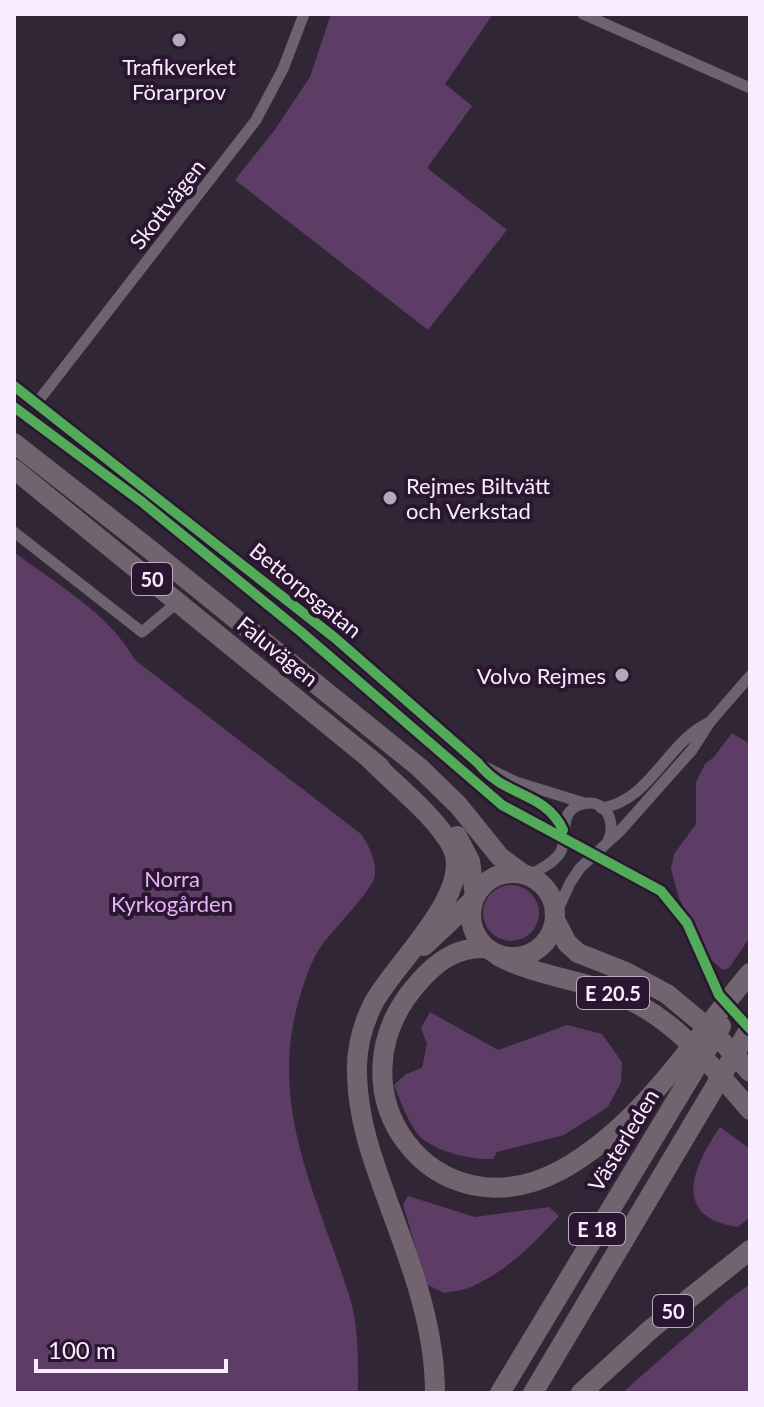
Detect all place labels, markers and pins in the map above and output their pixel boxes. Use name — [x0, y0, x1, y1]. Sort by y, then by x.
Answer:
marker: Trafikverket Förarprov — [170, 31, 188, 49]
place label: Trafikverket Förarprov — [122, 53, 236, 105]
place label: Rejmes Biltvätt och Verkstad — [406, 472, 550, 524]
marker: Rejmes Biltvätt och Verkstad — [381, 489, 399, 507]
place label: Volvo Rejmes — [477, 662, 606, 689]
marker: Volvo Rejmes — [613, 666, 631, 684]

